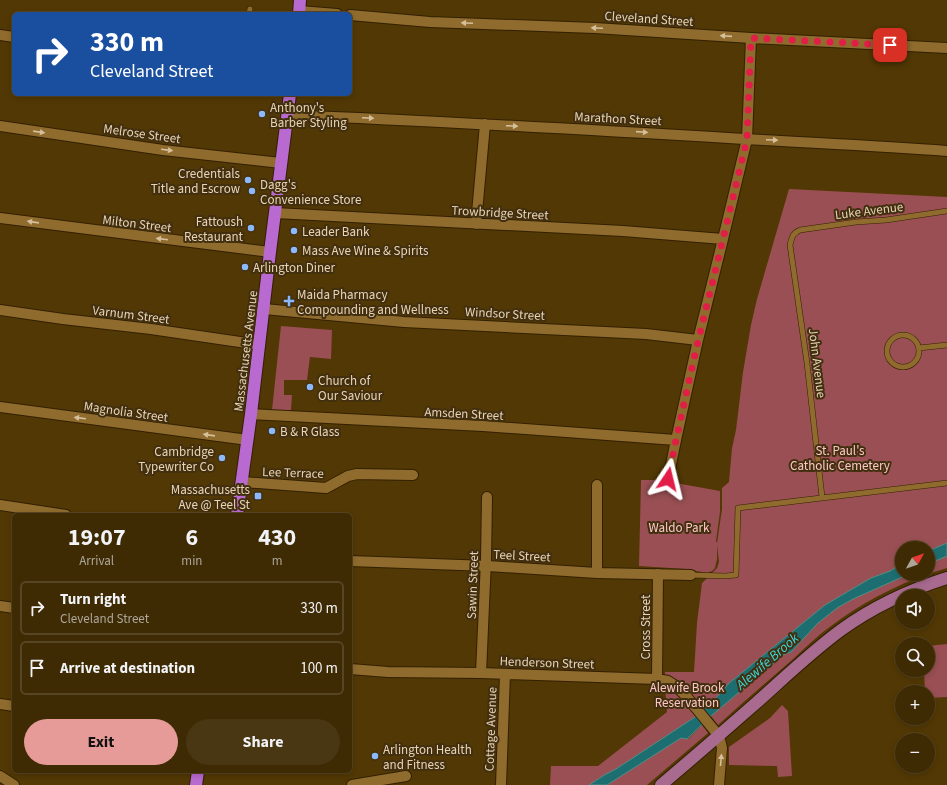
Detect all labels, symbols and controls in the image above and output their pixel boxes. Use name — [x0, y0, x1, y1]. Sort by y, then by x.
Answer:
street label: Cleveland Street — [604, 7, 695, 31]
one-way arrow — [460, 20, 473, 26]
text: 330 m — [90, 22, 164, 62]
one-way arrow — [590, 25, 603, 31]
icon: right — [24, 28, 76, 80]
pin — [873, 28, 907, 62]
one-way arrow — [720, 33, 732, 40]
icon: arrive — [879, 34, 901, 56]
text: Cleveland Street — [90, 59, 213, 84]
place label: Anthony's Barber Styling — [270, 99, 347, 132]
street label: Marathon Street — [574, 108, 663, 130]
marker: Anthony's Barber Styling — [257, 109, 267, 119]
one-way arrow — [362, 115, 374, 122]
street label: Melrose Street — [102, 120, 182, 148]
one-way arrow — [506, 123, 519, 129]
one-way arrow — [33, 129, 45, 135]
one-way arrow — [636, 129, 648, 136]
one-way arrow — [766, 137, 779, 143]
one-way arrow — [161, 147, 173, 153]
place label: Credentials Title and Escrow — [151, 165, 241, 198]
marker: Credentials Title and Escrow — [243, 175, 253, 185]
place label: Dagg's Convenience Store — [260, 176, 361, 209]
marker: Dagg's Convenience Store — [247, 186, 257, 196]
street label: Luke Avenue — [834, 198, 904, 224]
street label: Trowbridge Street — [451, 201, 550, 225]
street label: Milton Street — [101, 211, 173, 237]
place label: Fattoush Restaurant — [184, 213, 244, 246]
one-way arrow — [27, 219, 39, 225]
marker: Fattoush Restaurant — [246, 223, 256, 233]
place label: Leader Bank — [302, 223, 370, 241]
marker: Leader Bank — [289, 226, 299, 236]
one-way arrow — [156, 236, 168, 242]
place label: Mass Ave Wine & Spirits — [302, 242, 429, 260]
marker: Mass Ave Wine & Spirits — [289, 245, 299, 255]
place label: Arlington Diner — [253, 259, 335, 277]
marker: Arlington Diner — [240, 262, 250, 272]
place label: Maida Pharmacy Compounding and Wellness — [297, 286, 449, 319]
street label: Massachusetts Avenue — [230, 290, 262, 413]
marker: Maida Pharmacy Compounding and Wellness — [284, 296, 294, 306]
street label: Varnum Street — [91, 301, 171, 329]
street label: Windsor Street — [465, 303, 546, 325]
street label: John Avenue — [804, 327, 830, 399]
place label: Church of Our Saviour — [318, 372, 383, 405]
marker: Church of Our Saviour — [305, 382, 315, 392]
street label: Magnolia Street — [83, 397, 170, 427]
street label: Amsden Street — [424, 403, 505, 425]
one-way arrow — [74, 415, 86, 421]
place label: B & R Glass — [280, 423, 340, 441]
marker: B & R Glass — [267, 426, 277, 436]
one-way arrow — [203, 432, 215, 438]
park label: St. Paul's Catholic Cemetery — [790, 442, 890, 475]
place label: Cambridge Typewriter Co — [138, 443, 214, 476]
marker: Cambridge Typewriter Co — [217, 453, 227, 463]
position arrow — [647, 458, 689, 500]
street label: Lee Terrace — [262, 463, 324, 483]
place label: Massachusetts Ave @ Teel St — [171, 481, 251, 514]
marker: Massachusetts Ave @ Teel St — [253, 491, 263, 501]
park label: Waldo Park — [648, 519, 710, 537]
text: 19:07 — [68, 520, 126, 555]
text: 6 — [186, 520, 198, 555]
text: 430 — [258, 520, 296, 555]
north arrow — [895, 541, 935, 581]
map controls — [895, 541, 935, 773]
street label: Teel Street — [493, 546, 552, 567]
street label: Sawin Street — [463, 550, 483, 619]
text: Arrival — [79, 552, 114, 570]
text: min — [181, 552, 202, 570]
text: m — [272, 552, 283, 570]
text: Turn right — [60, 589, 126, 610]
button: sound — [895, 589, 935, 629]
street label: Cross Street — [637, 594, 655, 659]
icon: right — [26, 597, 48, 619]
text: 330 m — [300, 598, 338, 619]
text: Cleveland Street — [60, 610, 149, 628]
water label: Alewife Brook — [731, 629, 804, 695]
button: search — [895, 637, 935, 677]
street label: Henderson Street — [499, 652, 595, 674]
icon: arrive — [26, 657, 48, 679]
text: Arrive at destination — [60, 658, 195, 679]
text: 100 m — [300, 658, 338, 679]
park label: Alewife Brook Reservation — [650, 679, 725, 712]
button: + — [895, 685, 935, 725]
street label: Cottage Avenue — [481, 686, 501, 772]
button: Exit — [24, 719, 178, 765]
button: Share — [186, 719, 340, 765]
button: − — [895, 733, 935, 773]
place label: Arlington Health and Fitness — [383, 741, 472, 774]
marker: Arlington Health and Fitness — [370, 751, 380, 761]
one-way arrow — [718, 754, 724, 766]

